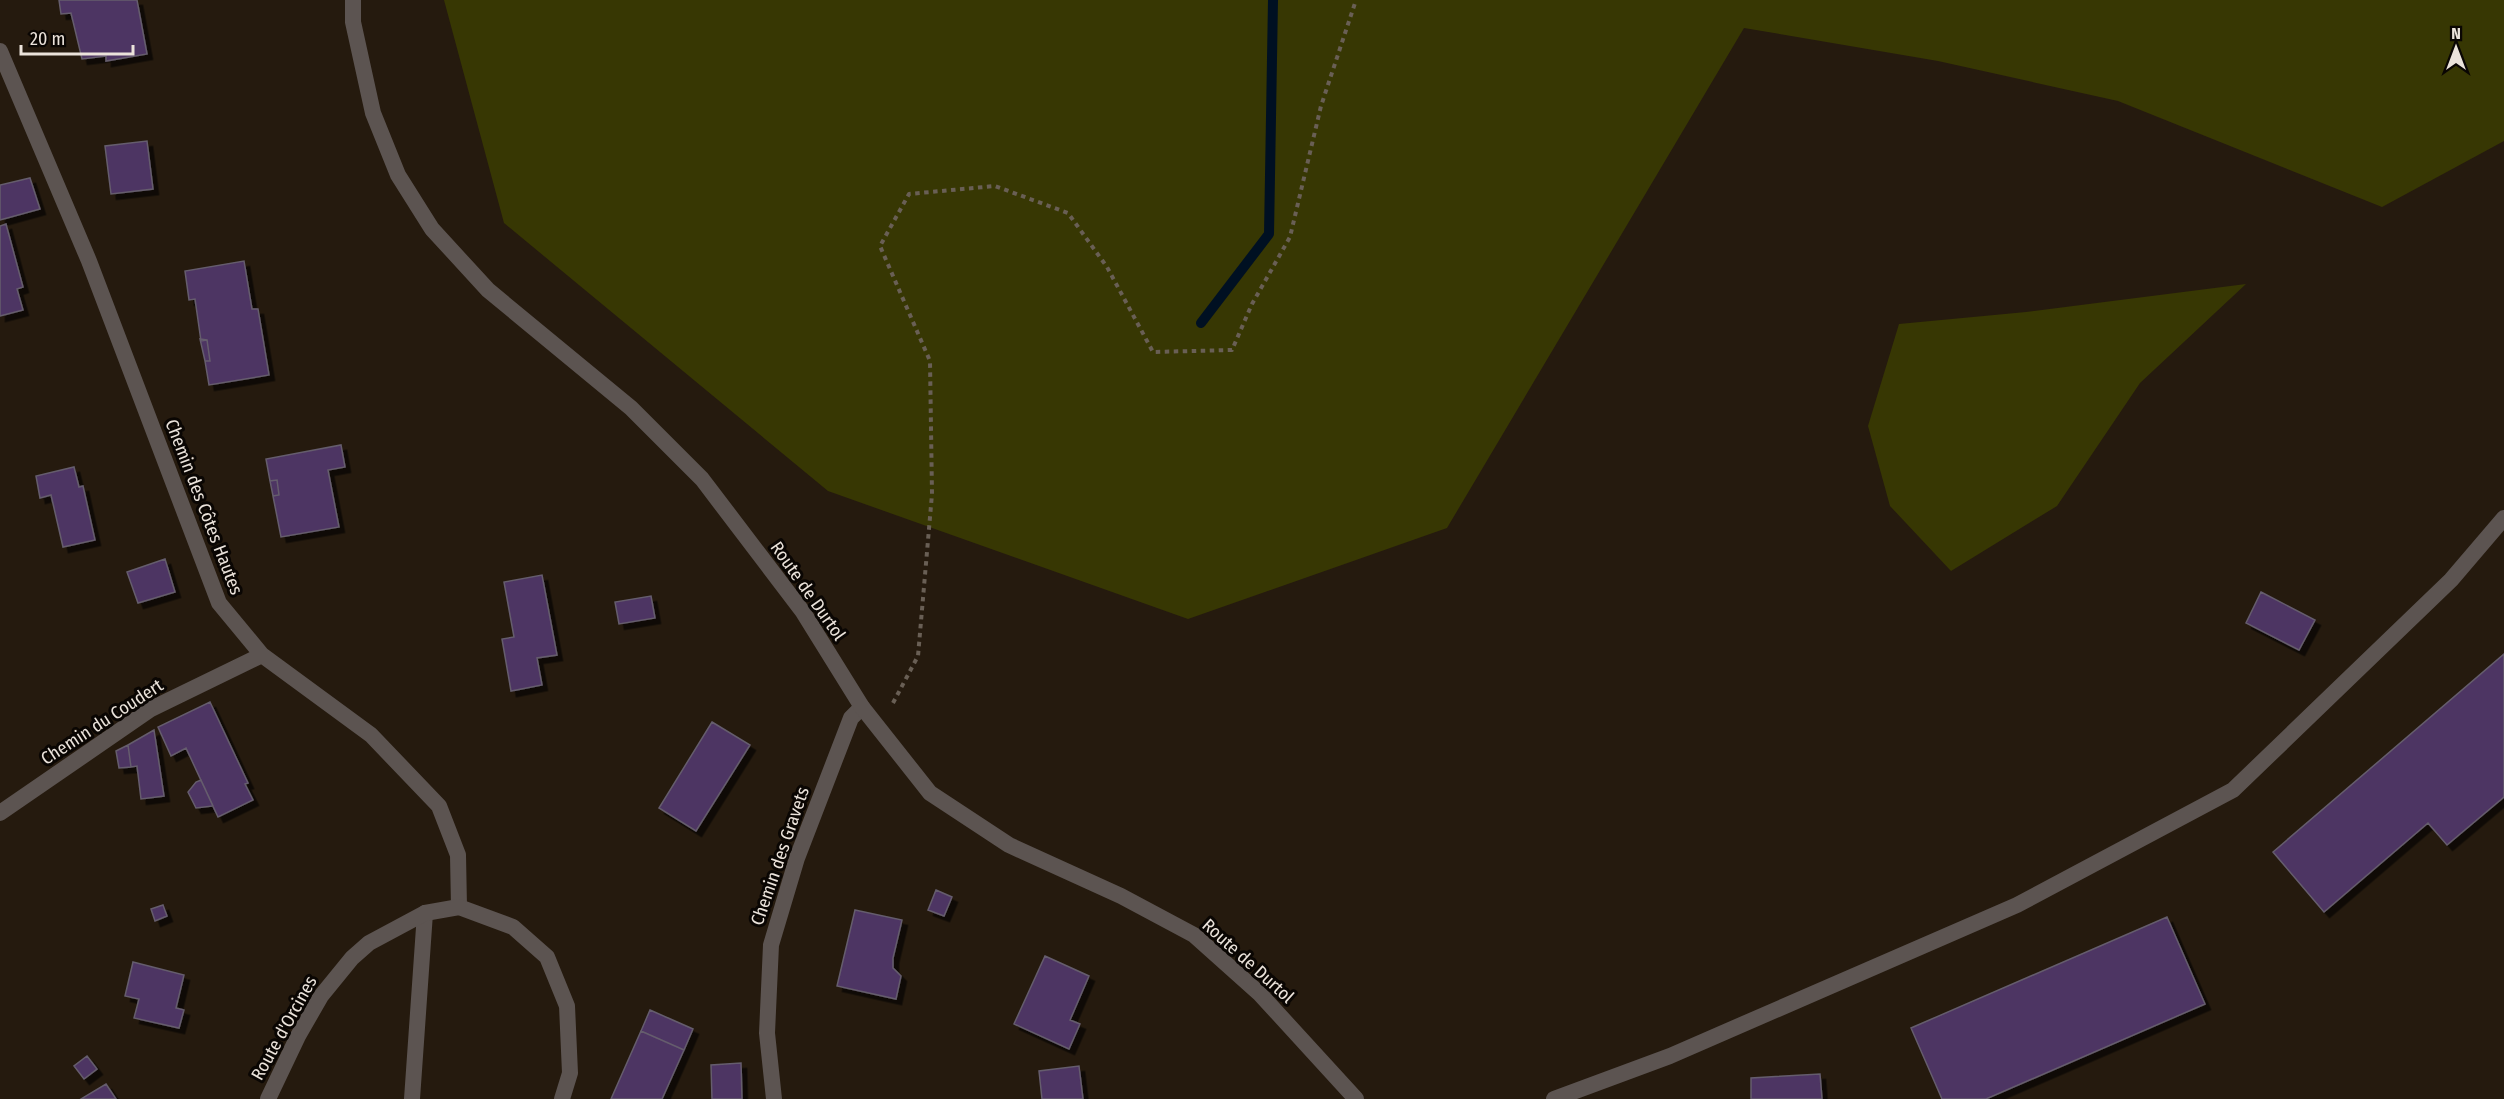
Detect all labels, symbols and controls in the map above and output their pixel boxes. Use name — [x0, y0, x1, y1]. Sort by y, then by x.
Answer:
scale bar — [21, 18, 134, 56]
north arrow — [2426, 18, 2486, 78]
text: N — [2451, 24, 2461, 43]
text: 20 m — [30, 28, 65, 50]
street label: Chemin des Côtes Hautes — [160, 416, 248, 598]
street label: Route de Durtol — [766, 537, 850, 645]
street label: Chemin du Coudert — [37, 674, 167, 770]
street label: Chemin des Gravets — [746, 784, 814, 928]
street label: Route de Durtol — [1198, 914, 1299, 1008]
street label: Route d'Orcines — [246, 972, 322, 1084]

